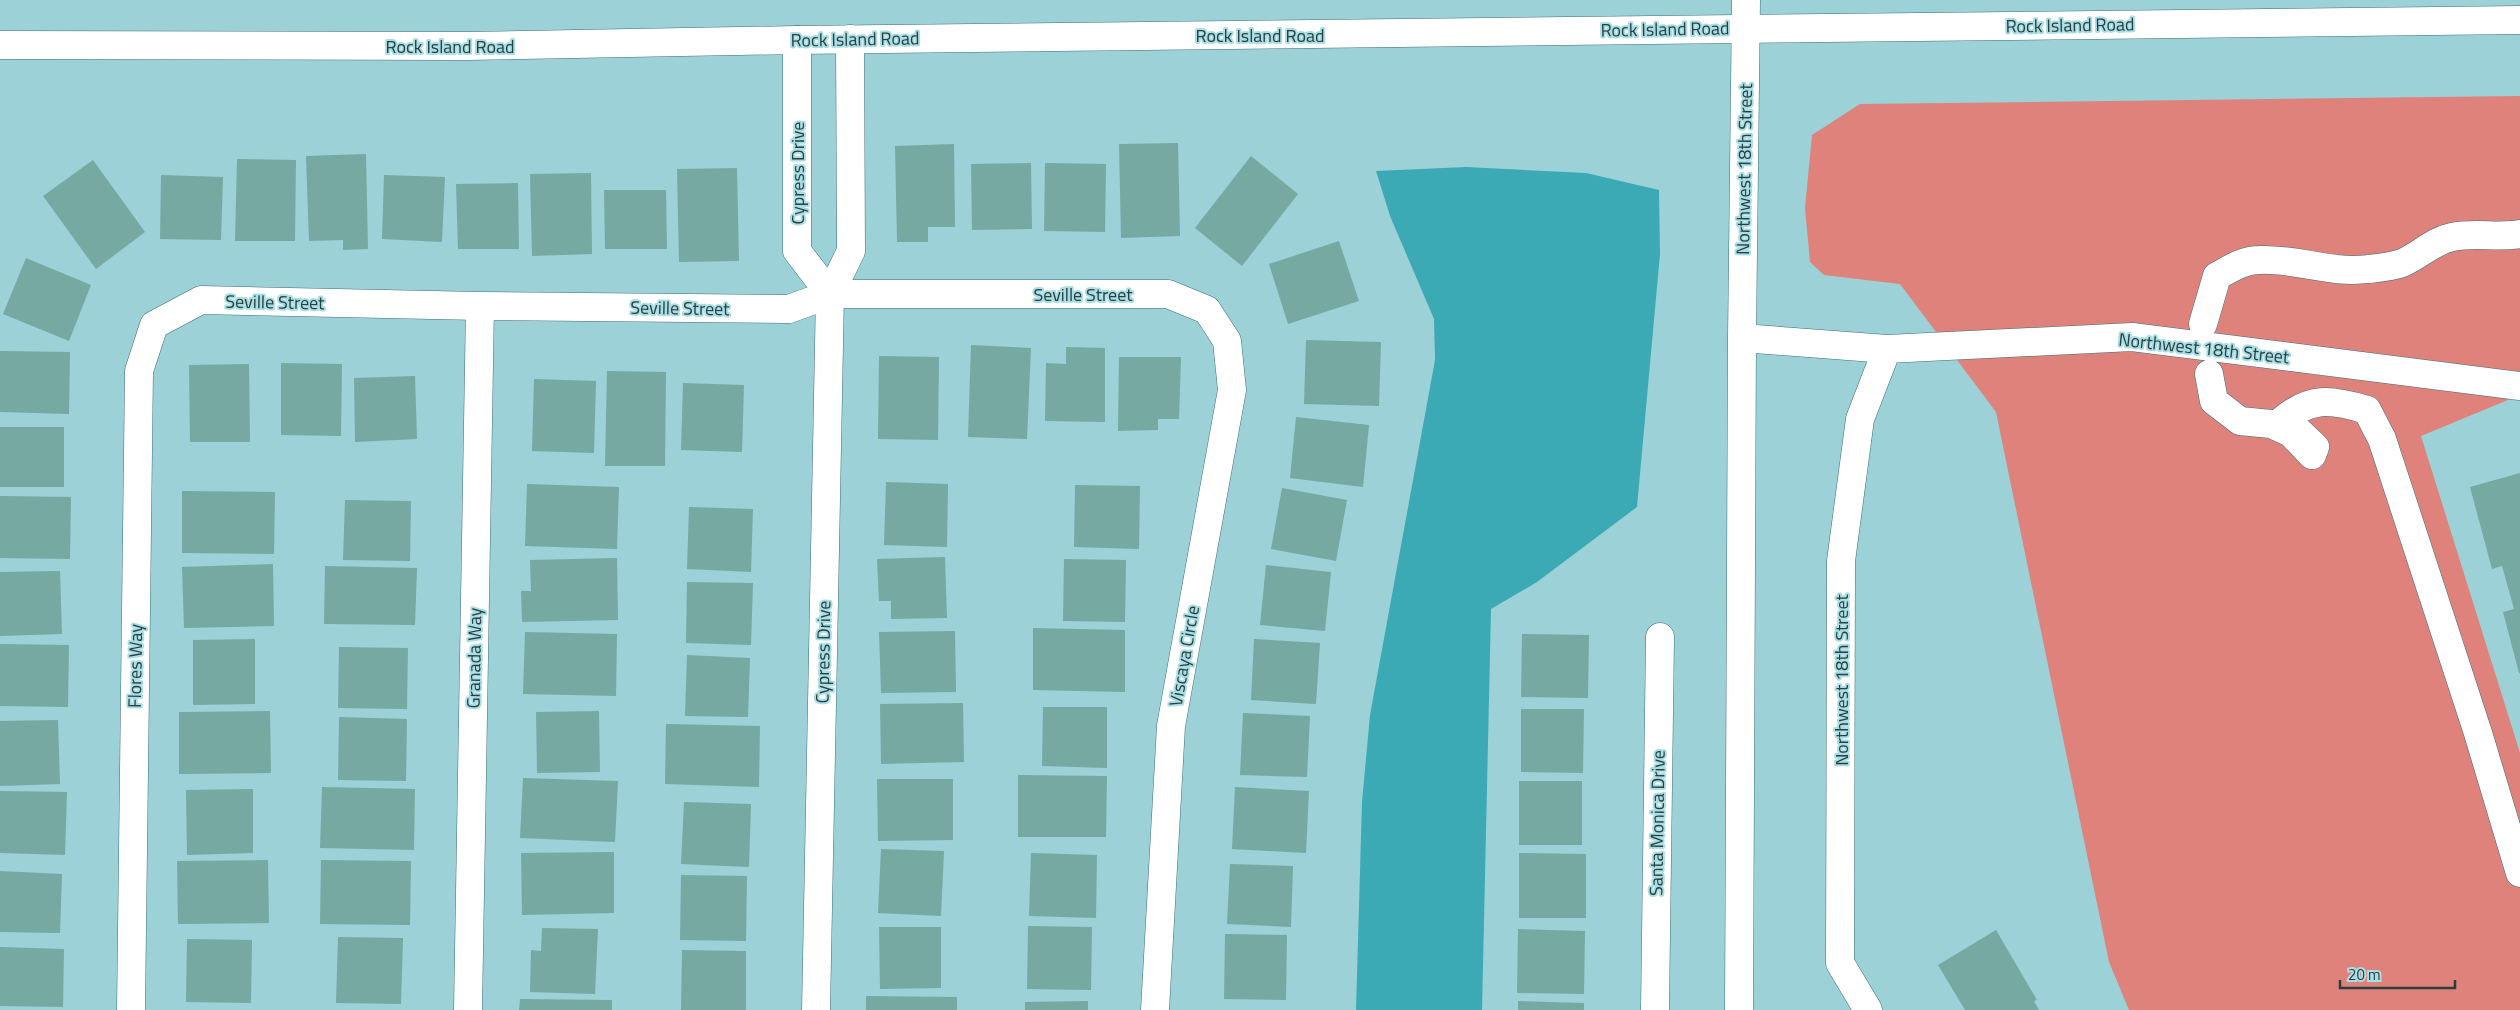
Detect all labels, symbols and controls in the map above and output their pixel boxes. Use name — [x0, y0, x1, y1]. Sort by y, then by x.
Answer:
street label: Rock Island Road — [2005, 10, 2135, 40]
street label: Rock Island Road — [1600, 14, 1730, 44]
street label: Rock Island Road — [1196, 22, 1324, 49]
street label: Rock Island Road — [790, 24, 920, 54]
street label: Rock Island Road — [386, 33, 514, 60]
street label: Northwest 18th Street — [1729, 82, 1759, 255]
street label: Cypress Drive — [784, 122, 811, 224]
street label: Seville Street — [1033, 281, 1133, 308]
street label: Seville Street — [225, 288, 325, 316]
street label: Seville Street — [630, 294, 730, 322]
street label: Northwest 18th Street — [2117, 326, 2291, 370]
street label: Northwest 18th Street — [1828, 594, 1855, 766]
street label: Cypress Drive — [809, 600, 837, 704]
street label: Viscaya Circle — [1162, 603, 1206, 709]
street label: Granada Way — [460, 607, 488, 709]
street label: Flores Way — [121, 624, 149, 708]
street label: Santa Monica Drive — [1642, 750, 1672, 896]
scale bar — [2340, 958, 2455, 990]
text: 20 m — [2348, 963, 2381, 986]

